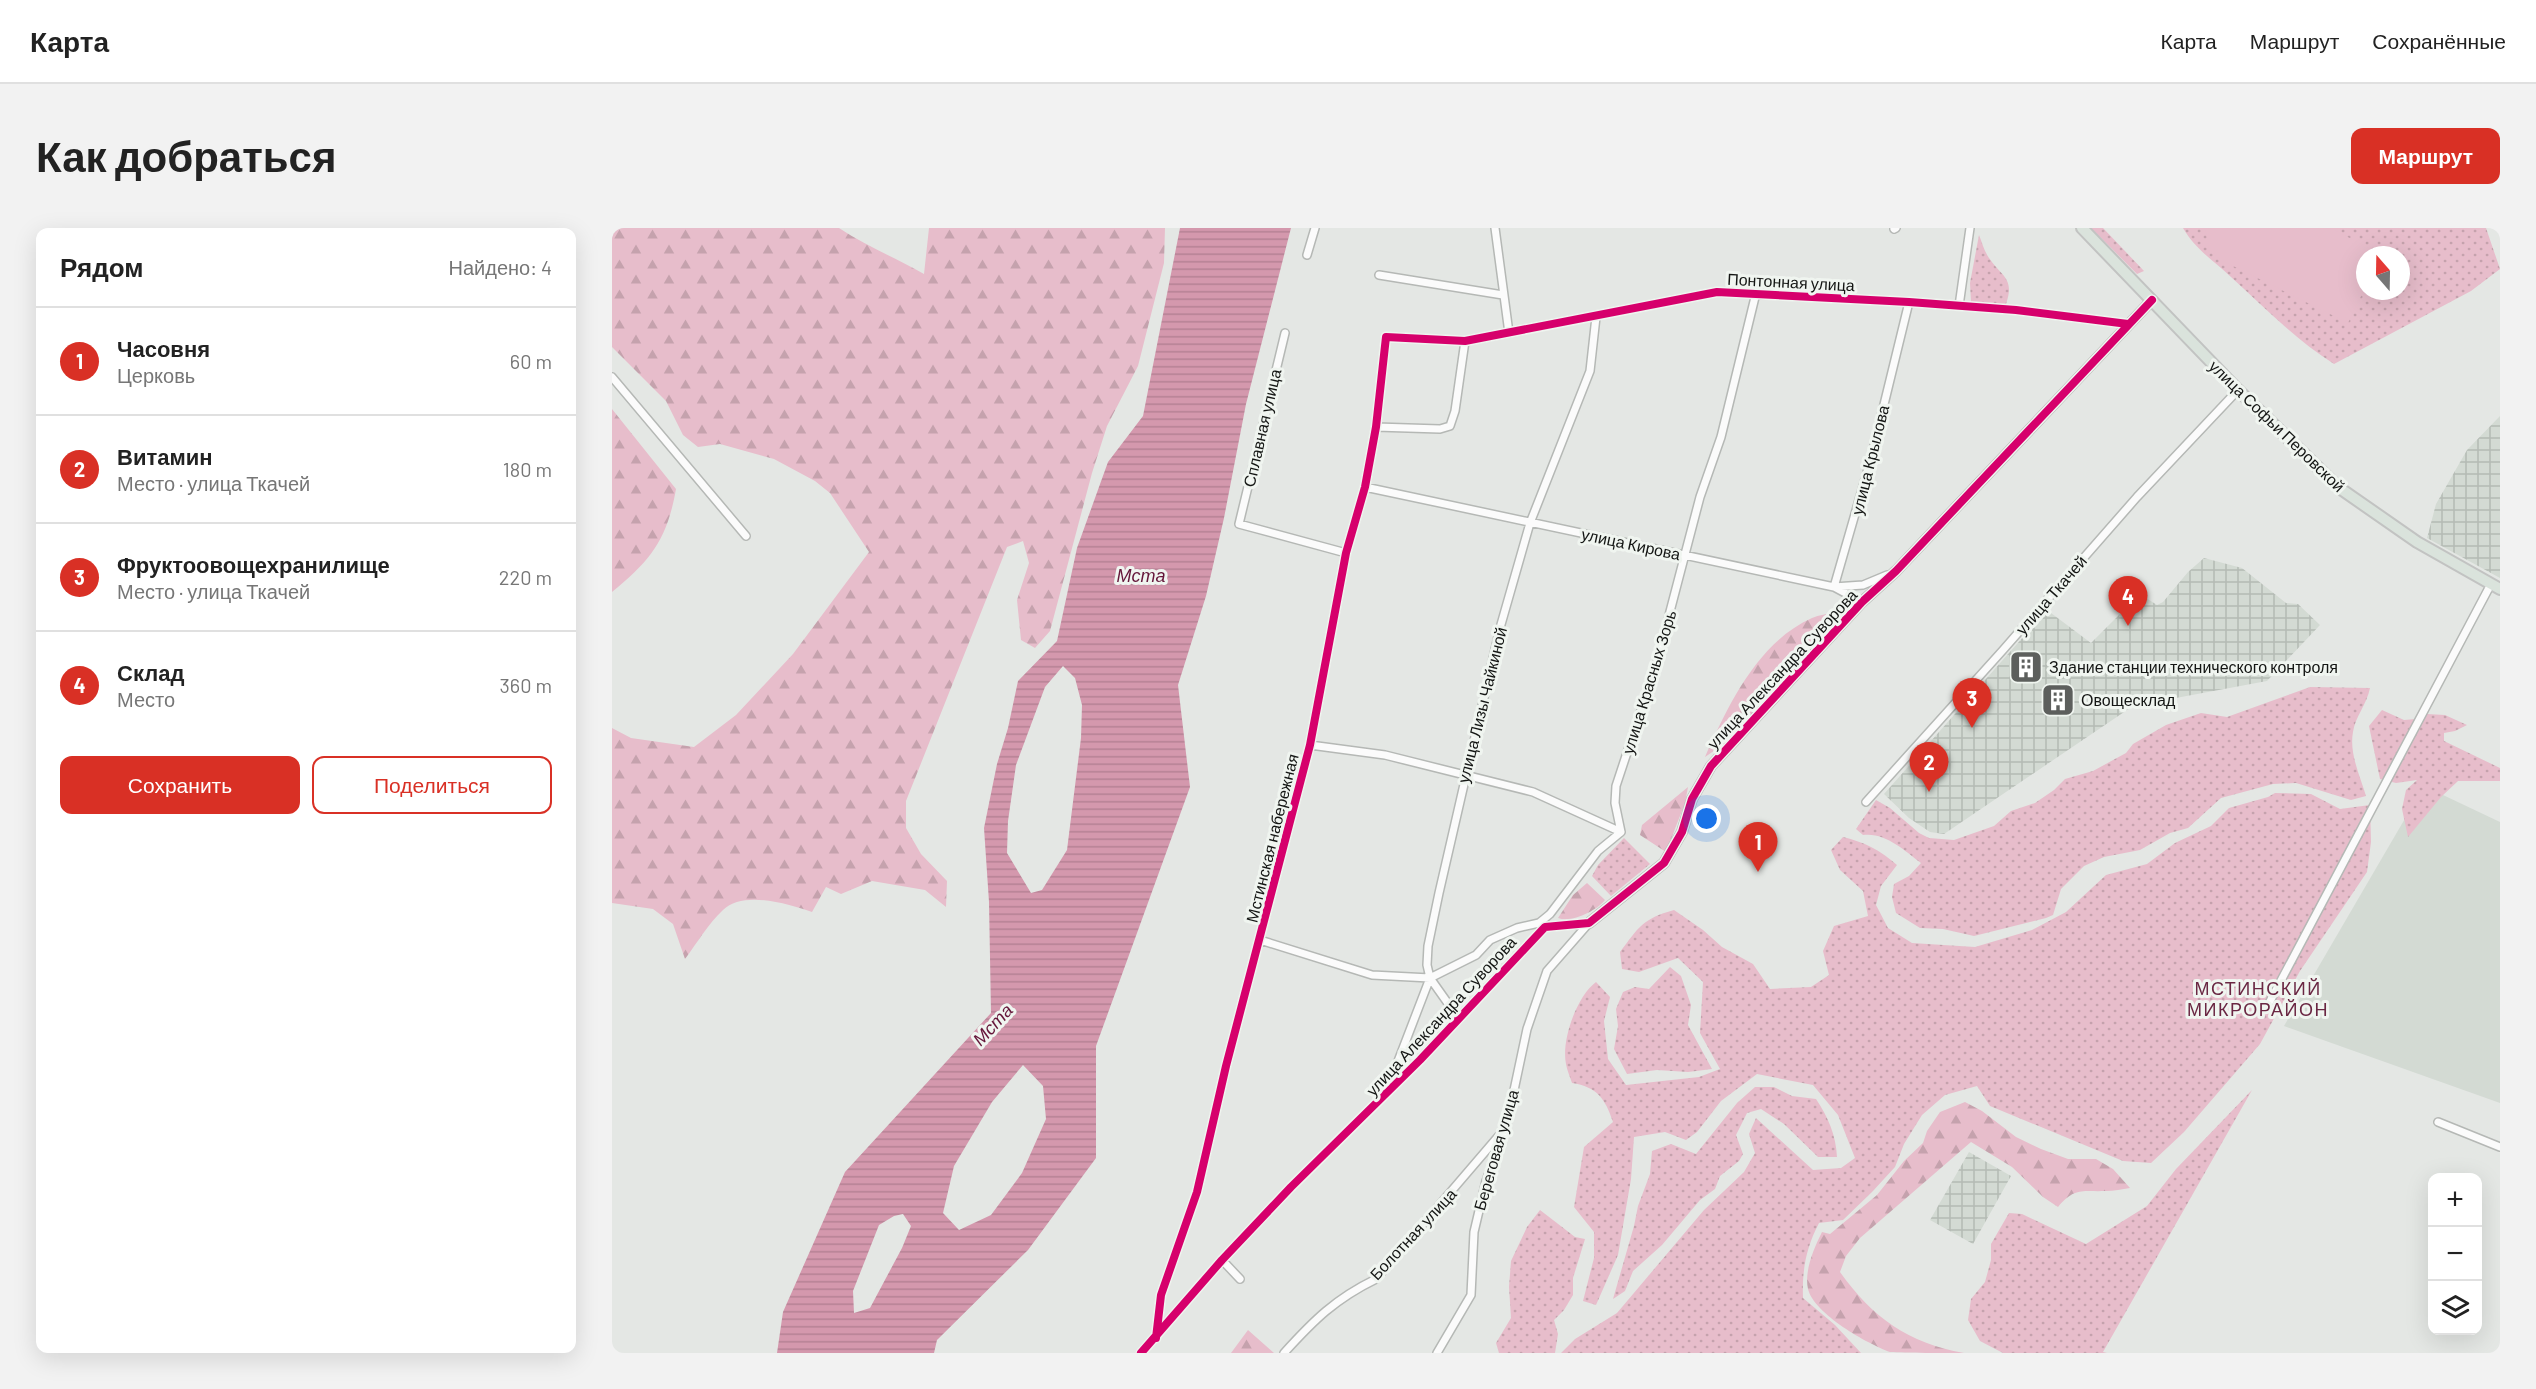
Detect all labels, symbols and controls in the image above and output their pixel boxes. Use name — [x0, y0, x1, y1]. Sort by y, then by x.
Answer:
text: Карта — [30, 24, 109, 58]
text: Карта — [2161, 28, 2217, 53]
text: Маршрут — [2250, 28, 2339, 53]
text: Сохранённые — [2372, 28, 2506, 53]
button: Маршрут — [2351, 128, 2500, 184]
text: Как добраться — [36, 130, 336, 180]
north arrow — [2356, 246, 2410, 300]
text: Рядом — [60, 251, 143, 282]
text: Найдено: 4 — [449, 255, 552, 279]
street label: Понтонная улица — [1727, 269, 1855, 294]
text: Часовня — [117, 335, 210, 361]
text: 1 — [76, 349, 83, 373]
text: 60 m — [510, 349, 552, 373]
street label: улица Софьи Перовской — [2206, 356, 2349, 495]
text: Церковь — [117, 363, 195, 387]
street label: Сплавная улица — [1239, 367, 1284, 489]
street label: улица Крылова — [1847, 403, 1892, 517]
text: Витамин — [117, 443, 213, 469]
text: 2 — [74, 457, 85, 481]
text: 180 m — [503, 457, 552, 481]
text: Место · улица Ткачей — [117, 471, 310, 495]
street label: улица Кирова — [1580, 524, 1682, 563]
text: Фруктоовощехранилище — [117, 551, 390, 577]
street label: улица Ткачей — [2011, 551, 2090, 638]
water label: Мста — [1117, 564, 1165, 586]
text: 3 — [74, 565, 85, 589]
text: 220 m — [499, 565, 552, 589]
pin: 4 — [2108, 576, 2148, 626]
text: Место · улица Ткачей — [117, 579, 310, 603]
street label: улица Александра Суворова — [1703, 585, 1861, 752]
street label: улица Красных Зорь — [1618, 608, 1679, 756]
street label: улица Лизы Чайкиной — [1453, 625, 1510, 785]
building icon: Здание станции технического контроля — [2008, 649, 2044, 685]
place label: Здание станции технического контроля — [2049, 657, 2338, 676]
text: Склад — [117, 659, 184, 685]
text: 4 — [73, 673, 86, 697]
text: 360 m — [500, 673, 552, 697]
pin: 3 — [1952, 678, 1992, 728]
building icon: Овощесклад — [2040, 682, 2076, 718]
text: Место — [117, 687, 175, 711]
place label: Овощесклад — [2081, 690, 2176, 709]
pin: 2 — [1910, 742, 1948, 792]
street label: Мстинская набережная — [1241, 752, 1302, 924]
button: Сохранить — [60, 756, 300, 814]
button: Поделиться — [312, 756, 552, 814]
your location — [1692, 804, 1721, 833]
pin: 1 — [1738, 822, 1778, 872]
street label: улица Александра Суворова — [1362, 932, 1520, 1099]
district label: МСТИНСКИЙ МИКРОРАЙОН — [2187, 977, 2329, 1020]
water label: Мста — [968, 999, 1017, 1050]
street label: Береговая улица — [1469, 1087, 1522, 1212]
map controls — [2428, 1173, 2482, 1335]
button: + — [2428, 1173, 2482, 1227]
street label: Болотная улица — [1365, 1184, 1460, 1283]
button: − — [2428, 1227, 2482, 1281]
button: layers — [2428, 1281, 2482, 1335]

